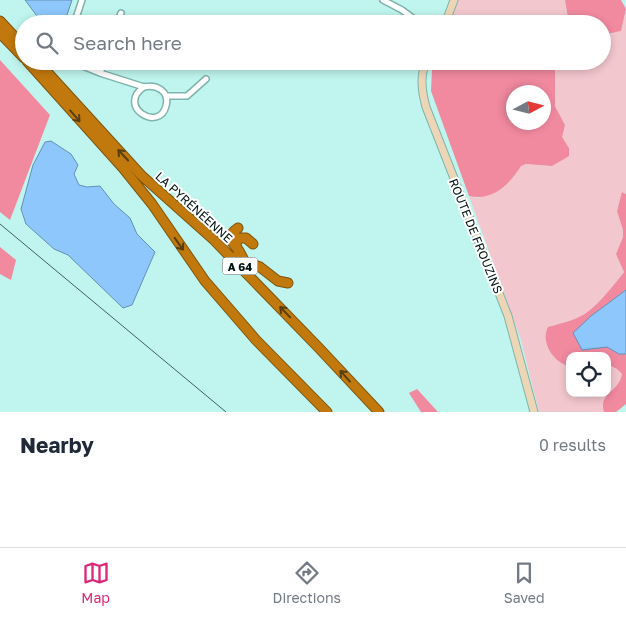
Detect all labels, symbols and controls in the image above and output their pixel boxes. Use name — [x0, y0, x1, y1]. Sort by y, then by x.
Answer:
search box — [15, 15, 611, 70]
icon: search — [33, 29, 61, 57]
text: Search here — [73, 31, 182, 54]
north arrow — [506, 85, 551, 130]
one-way arrow — [70, 109, 81, 122]
one-way arrow — [117, 149, 129, 162]
street label: LA PYRÉNÉENNE — [152, 168, 236, 246]
street label: ROUTE DE FROUZINS — [446, 176, 506, 296]
one-way arrow — [174, 237, 184, 251]
road number: A 64 — [222, 258, 258, 274]
one-way arrow — [279, 306, 291, 318]
map controls — [566, 352, 611, 397]
button: locate — [566, 352, 611, 397]
one-way arrow — [339, 370, 350, 383]
text: Nearby — [20, 432, 94, 458]
text: 0 results — [539, 435, 606, 455]
tab: Map — [81, 559, 110, 606]
tab: Directions — [273, 559, 341, 606]
tab: Saved — [504, 559, 545, 606]

